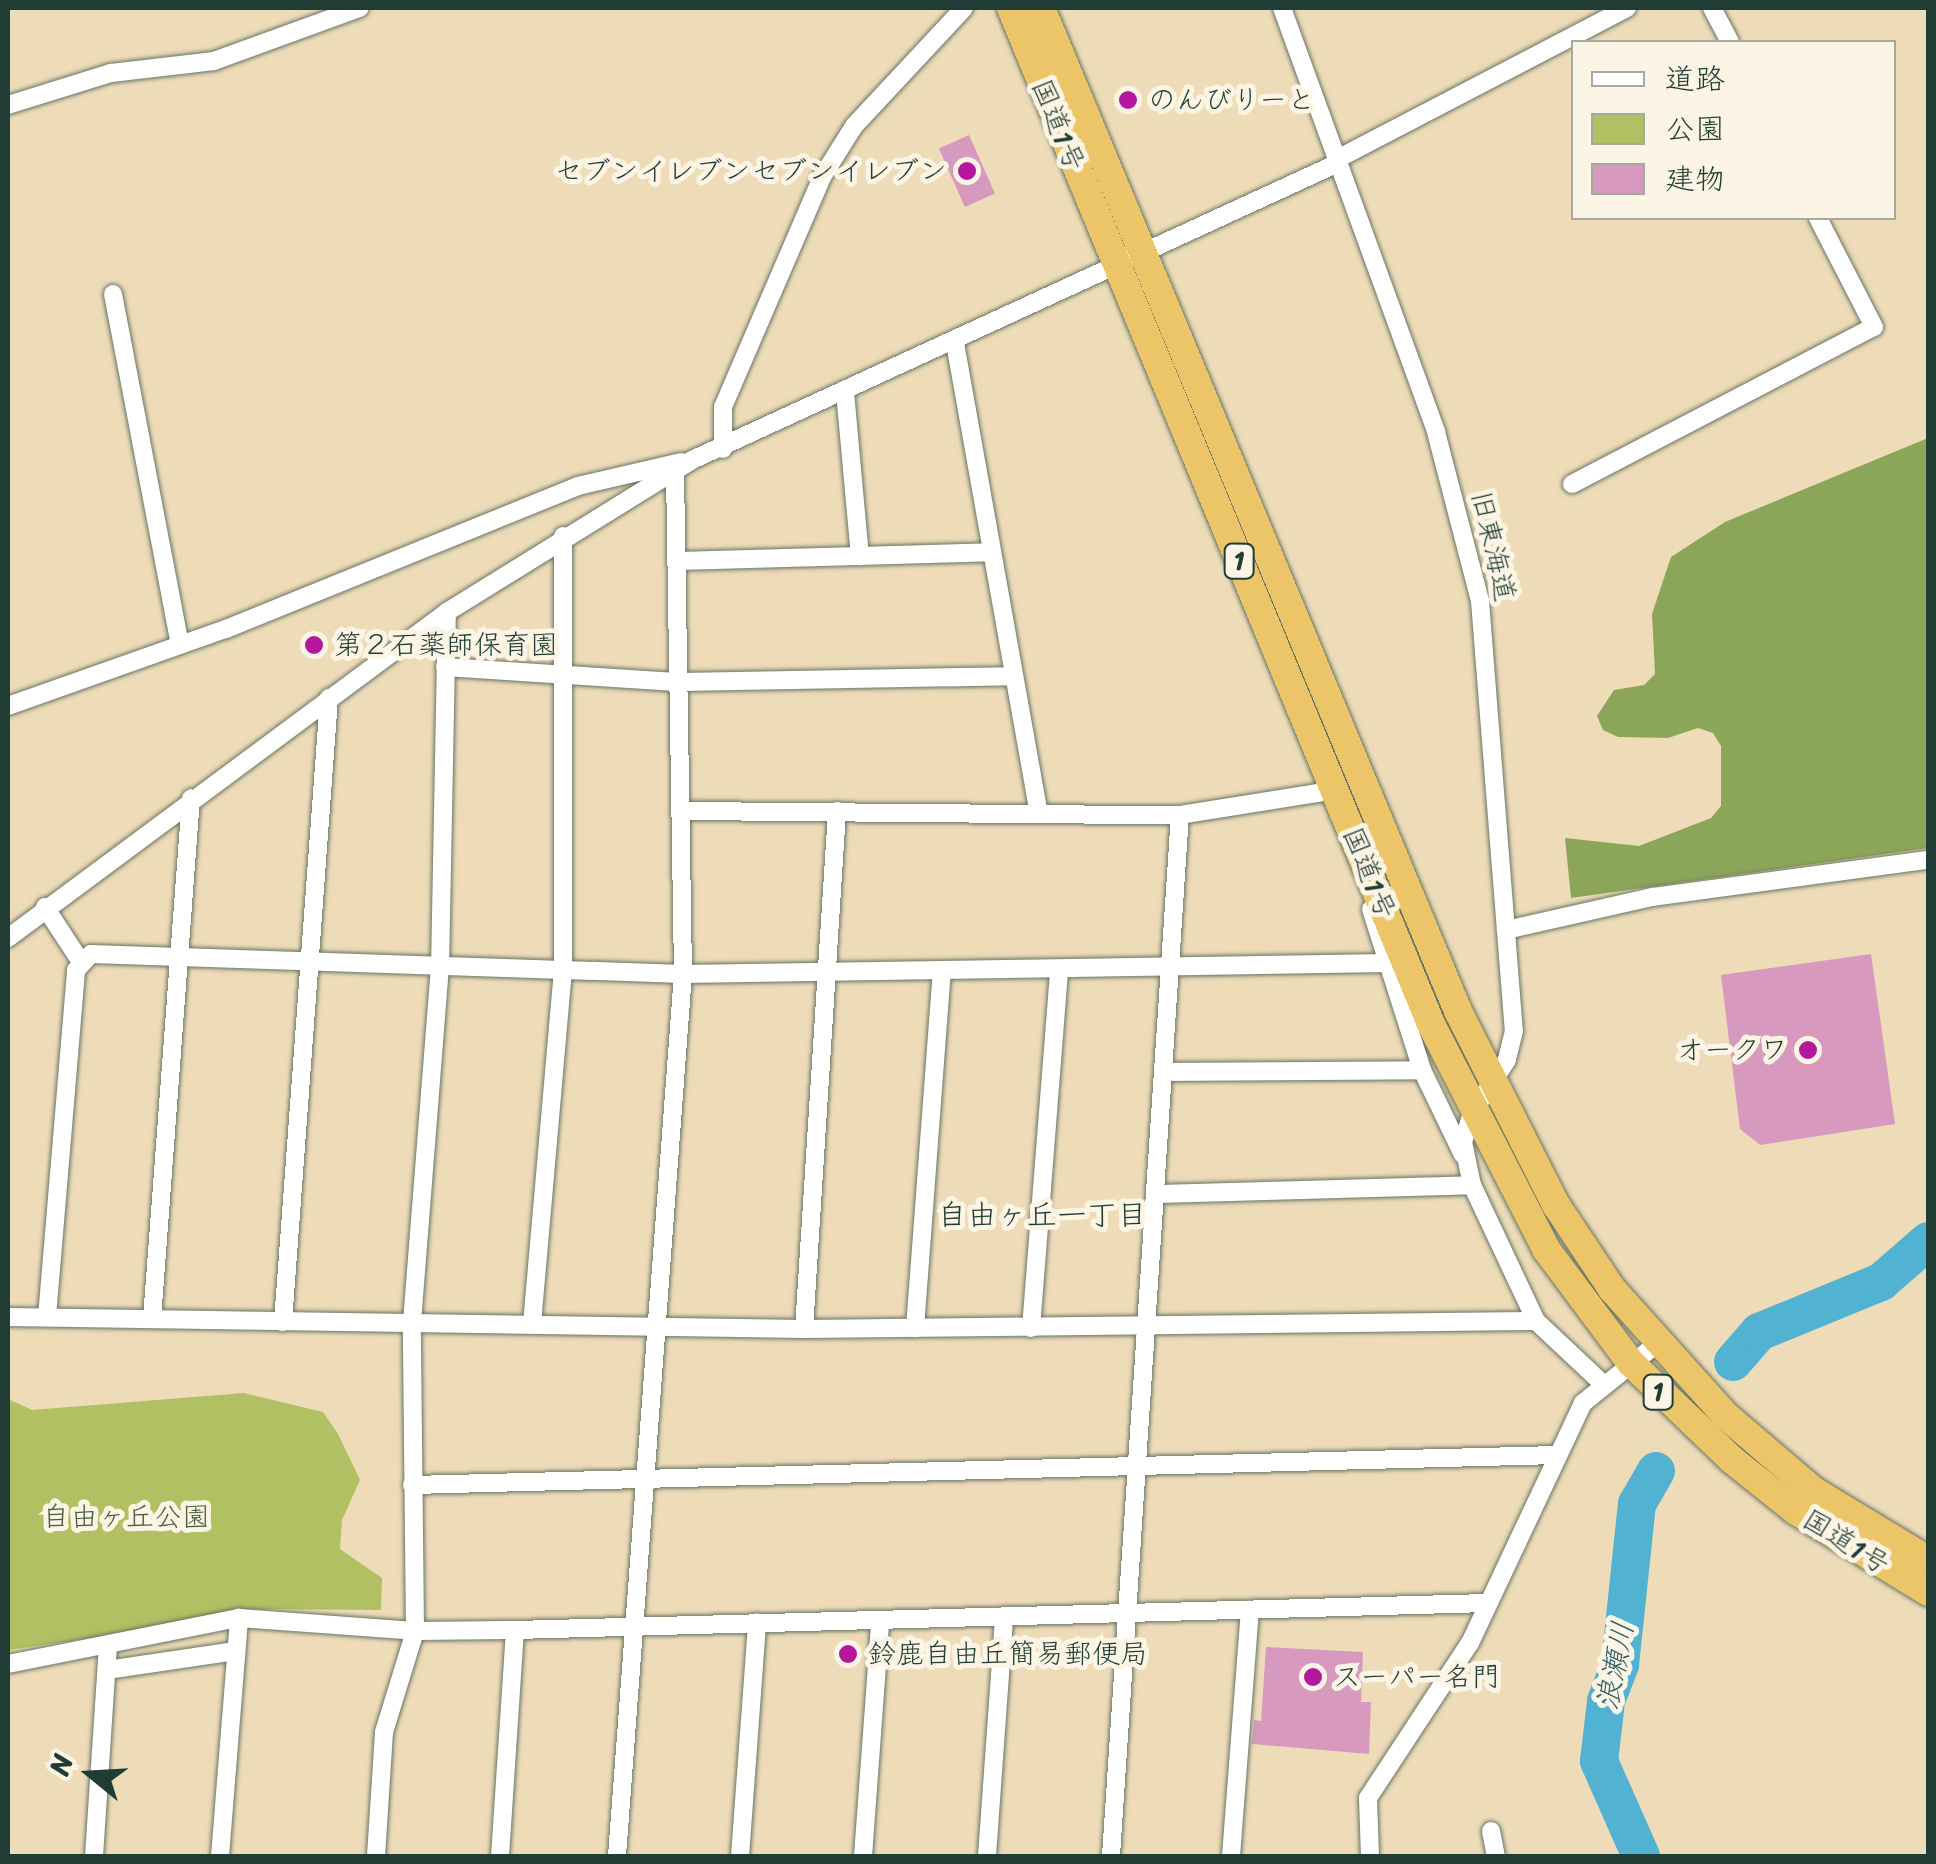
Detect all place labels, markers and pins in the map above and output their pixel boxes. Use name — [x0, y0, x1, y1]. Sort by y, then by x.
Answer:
place label: のんびりーと — [1148, 83, 1315, 117]
marker: のんびりーと — [1117, 89, 1139, 111]
place label: セブンイレブンセブンイレブン — [555, 154, 947, 188]
marker: セブンイレブンセブンイレブン — [956, 160, 978, 182]
place label: 第２石薬師保育園 — [334, 628, 558, 662]
marker: 第２石薬師保育園 — [303, 634, 325, 656]
place label: オークワ — [1676, 1033, 1788, 1067]
marker: オークワ — [1797, 1039, 1819, 1061]
place label: 鈴鹿自由丘簡易郵便局 — [868, 1637, 1148, 1671]
marker: 鈴鹿自由丘簡易郵便局 — [837, 1643, 859, 1665]
place label: スーパー名門 — [1333, 1660, 1500, 1694]
marker: スーパー名門 — [1302, 1666, 1324, 1688]

